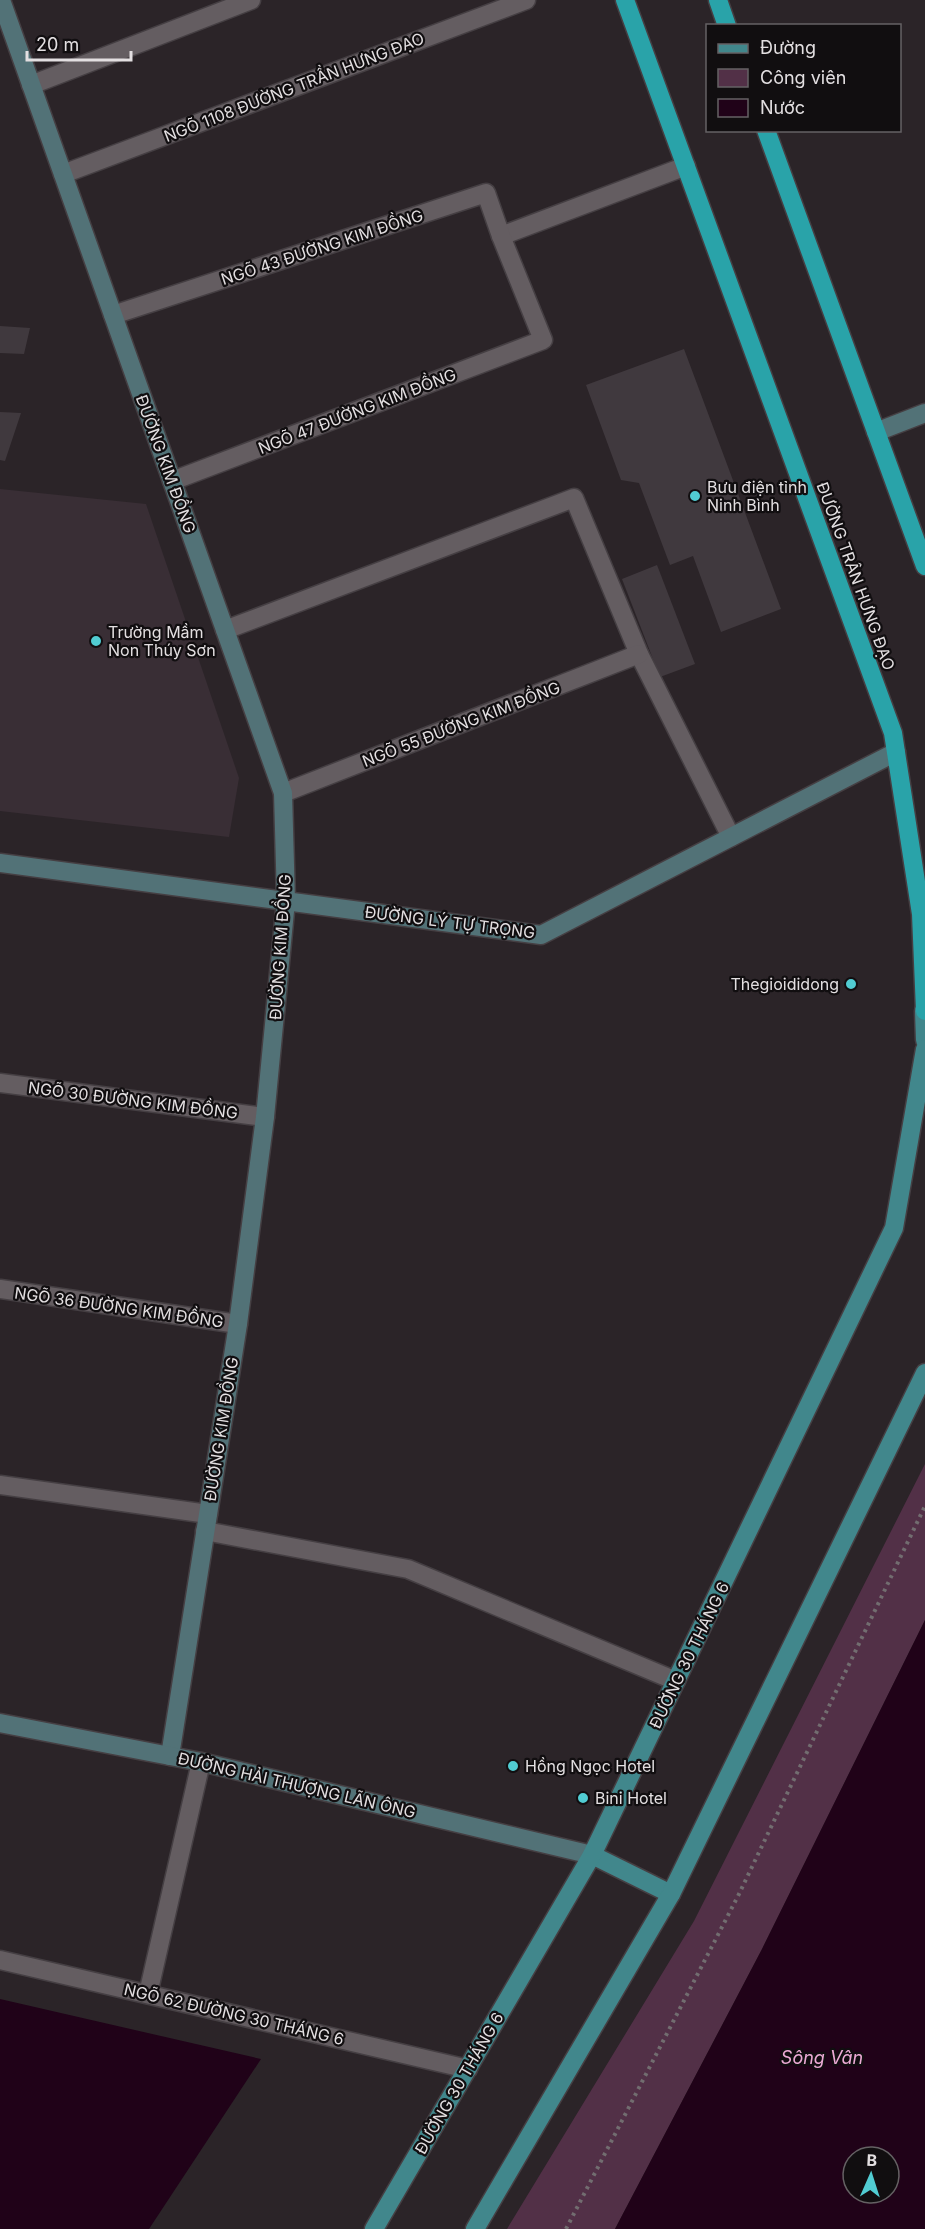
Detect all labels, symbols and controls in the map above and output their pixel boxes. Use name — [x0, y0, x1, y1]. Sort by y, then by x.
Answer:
scale bar — [27, 24, 130, 62]
legend — [706, 24, 901, 132]
street label: NGÕ 1108 ĐƯỜNG TRẦN HƯNG ĐẠO — [160, 26, 427, 146]
text: 20 m — [36, 34, 79, 55]
text: Đường — [760, 37, 816, 58]
text: Công viên — [760, 67, 846, 88]
text: Nước — [760, 97, 805, 118]
street label: NGÕ 43 ĐƯỜNG KIM ĐỒNG — [218, 203, 426, 289]
street label: NGÕ 47 ĐƯỜNG KIM ĐỒNG — [254, 362, 459, 458]
street label: ĐƯỜNG KIM ĐỒNG — [132, 391, 202, 536]
place label: Bưu điện tỉnh Ninh Bình — [707, 477, 807, 515]
street label: ĐƯỜNG TRÂN HƯNG ĐẠO — [813, 479, 899, 673]
marker: Bưu điện tỉnh Ninh Bình — [688, 489, 702, 503]
place label: Trường Mầm Non Thúy Sơn — [108, 622, 216, 660]
marker: Trường Mầm Non Thúy Sơn — [89, 634, 103, 648]
street label: NGÕ 55 ĐƯỜNG KIM ĐỒNG — [358, 675, 563, 771]
street label: ĐƯỜNG KIM ĐỒNG — [263, 873, 295, 1020]
street label: ĐƯỜNG LÝ TỰ TRỌNG — [364, 902, 536, 942]
place label: Thegioididong — [730, 974, 839, 994]
marker: Thegioididong — [844, 977, 858, 991]
street label: NGÕ 30 ĐƯỜNG KIM ĐỒNG — [27, 1075, 239, 1123]
street label: NGÕ 36 ĐƯỜNG KIM ĐỒNG — [13, 1280, 225, 1332]
street label: ĐƯỜNG KIM ĐỒNG — [198, 1355, 242, 1503]
street label: ĐƯỜNG 30 THÁNG 6 — [645, 1579, 733, 1731]
street label: ĐƯỜNG HẢI THƯỢNG LÃN ÔNG — [176, 1748, 418, 1822]
place label: Hồng Ngọc Hotel — [525, 1756, 655, 1776]
marker: Hồng Ngọc Hotel — [506, 1759, 520, 1773]
place label: Bini Hotel — [595, 1788, 667, 1808]
marker: Bini Hotel — [576, 1791, 590, 1805]
street label: NGÕ 62 ĐƯỜNG 30 THÁNG 6 — [122, 1979, 346, 2049]
street label: ĐƯỜNG 30 THÁNG 6 — [410, 2009, 508, 2157]
water label: Sông Vân — [781, 2047, 863, 2068]
north arrow — [841, 2145, 901, 2205]
text: B — [866, 2150, 878, 2170]

